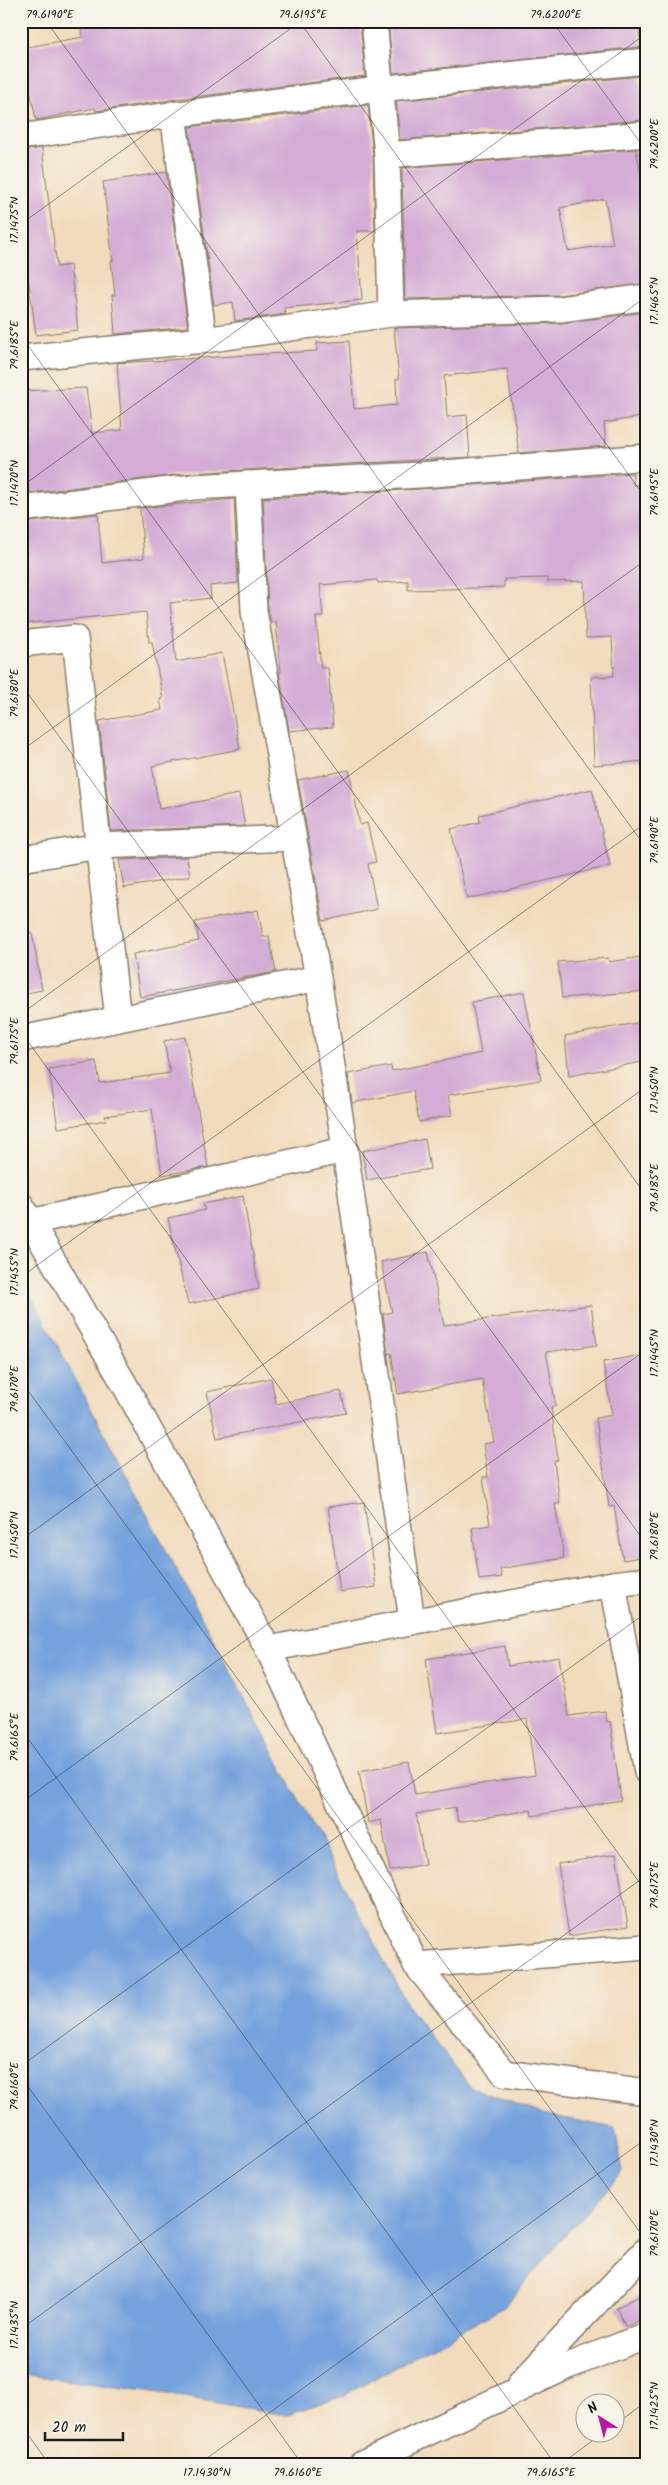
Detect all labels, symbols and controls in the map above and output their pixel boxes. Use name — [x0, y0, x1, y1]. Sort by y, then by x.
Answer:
text: 79.6190°E — [26, 5, 75, 24]
text: 79.6195°E — [279, 5, 328, 24]
text: 79.6200°E — [531, 5, 582, 24]
text: 79.6200°E — [645, 118, 664, 169]
text: 17.1475°N — [5, 197, 24, 243]
text: 17.1465°N — [645, 277, 664, 325]
text: 79.6185°E — [5, 319, 24, 370]
text: 17.1470°N — [5, 460, 24, 506]
text: 79.6195°E — [645, 467, 664, 516]
text: 79.6180°E — [5, 668, 24, 717]
text: 79.6190°E — [645, 815, 664, 864]
text: 79.6175°E — [5, 1016, 24, 1065]
text: 17.1450°N — [645, 1066, 664, 1114]
text: 79.6185°E — [645, 1162, 664, 1213]
text: 17.1455°N — [5, 1248, 24, 1296]
text: 17.1445°N — [645, 1329, 664, 1377]
text: 79.6170°E — [5, 1364, 24, 1413]
text: 17.1450°N — [5, 1511, 24, 1559]
text: 79.6180°E — [645, 1511, 664, 1560]
text: 79.6165°E — [5, 1712, 24, 1761]
text: 79.6175°E — [645, 1860, 664, 1909]
text: 79.6160°E — [5, 2061, 24, 2110]
text: 17.1430°N — [645, 2119, 664, 2167]
text: 79.6170°E — [645, 2208, 664, 2257]
text: 17.1435°N — [5, 2301, 24, 2349]
text: 17.1425°N — [645, 2382, 664, 2430]
north arrow — [576, 2392, 626, 2442]
text: N — [583, 2397, 603, 2420]
scale bar — [45, 2410, 122, 2442]
text: 20 m — [52, 2416, 86, 2440]
text: 17.1430°N — [183, 2463, 231, 2482]
text: 79.6160°E — [274, 2463, 323, 2482]
text: 79.6165°E — [527, 2463, 576, 2482]

